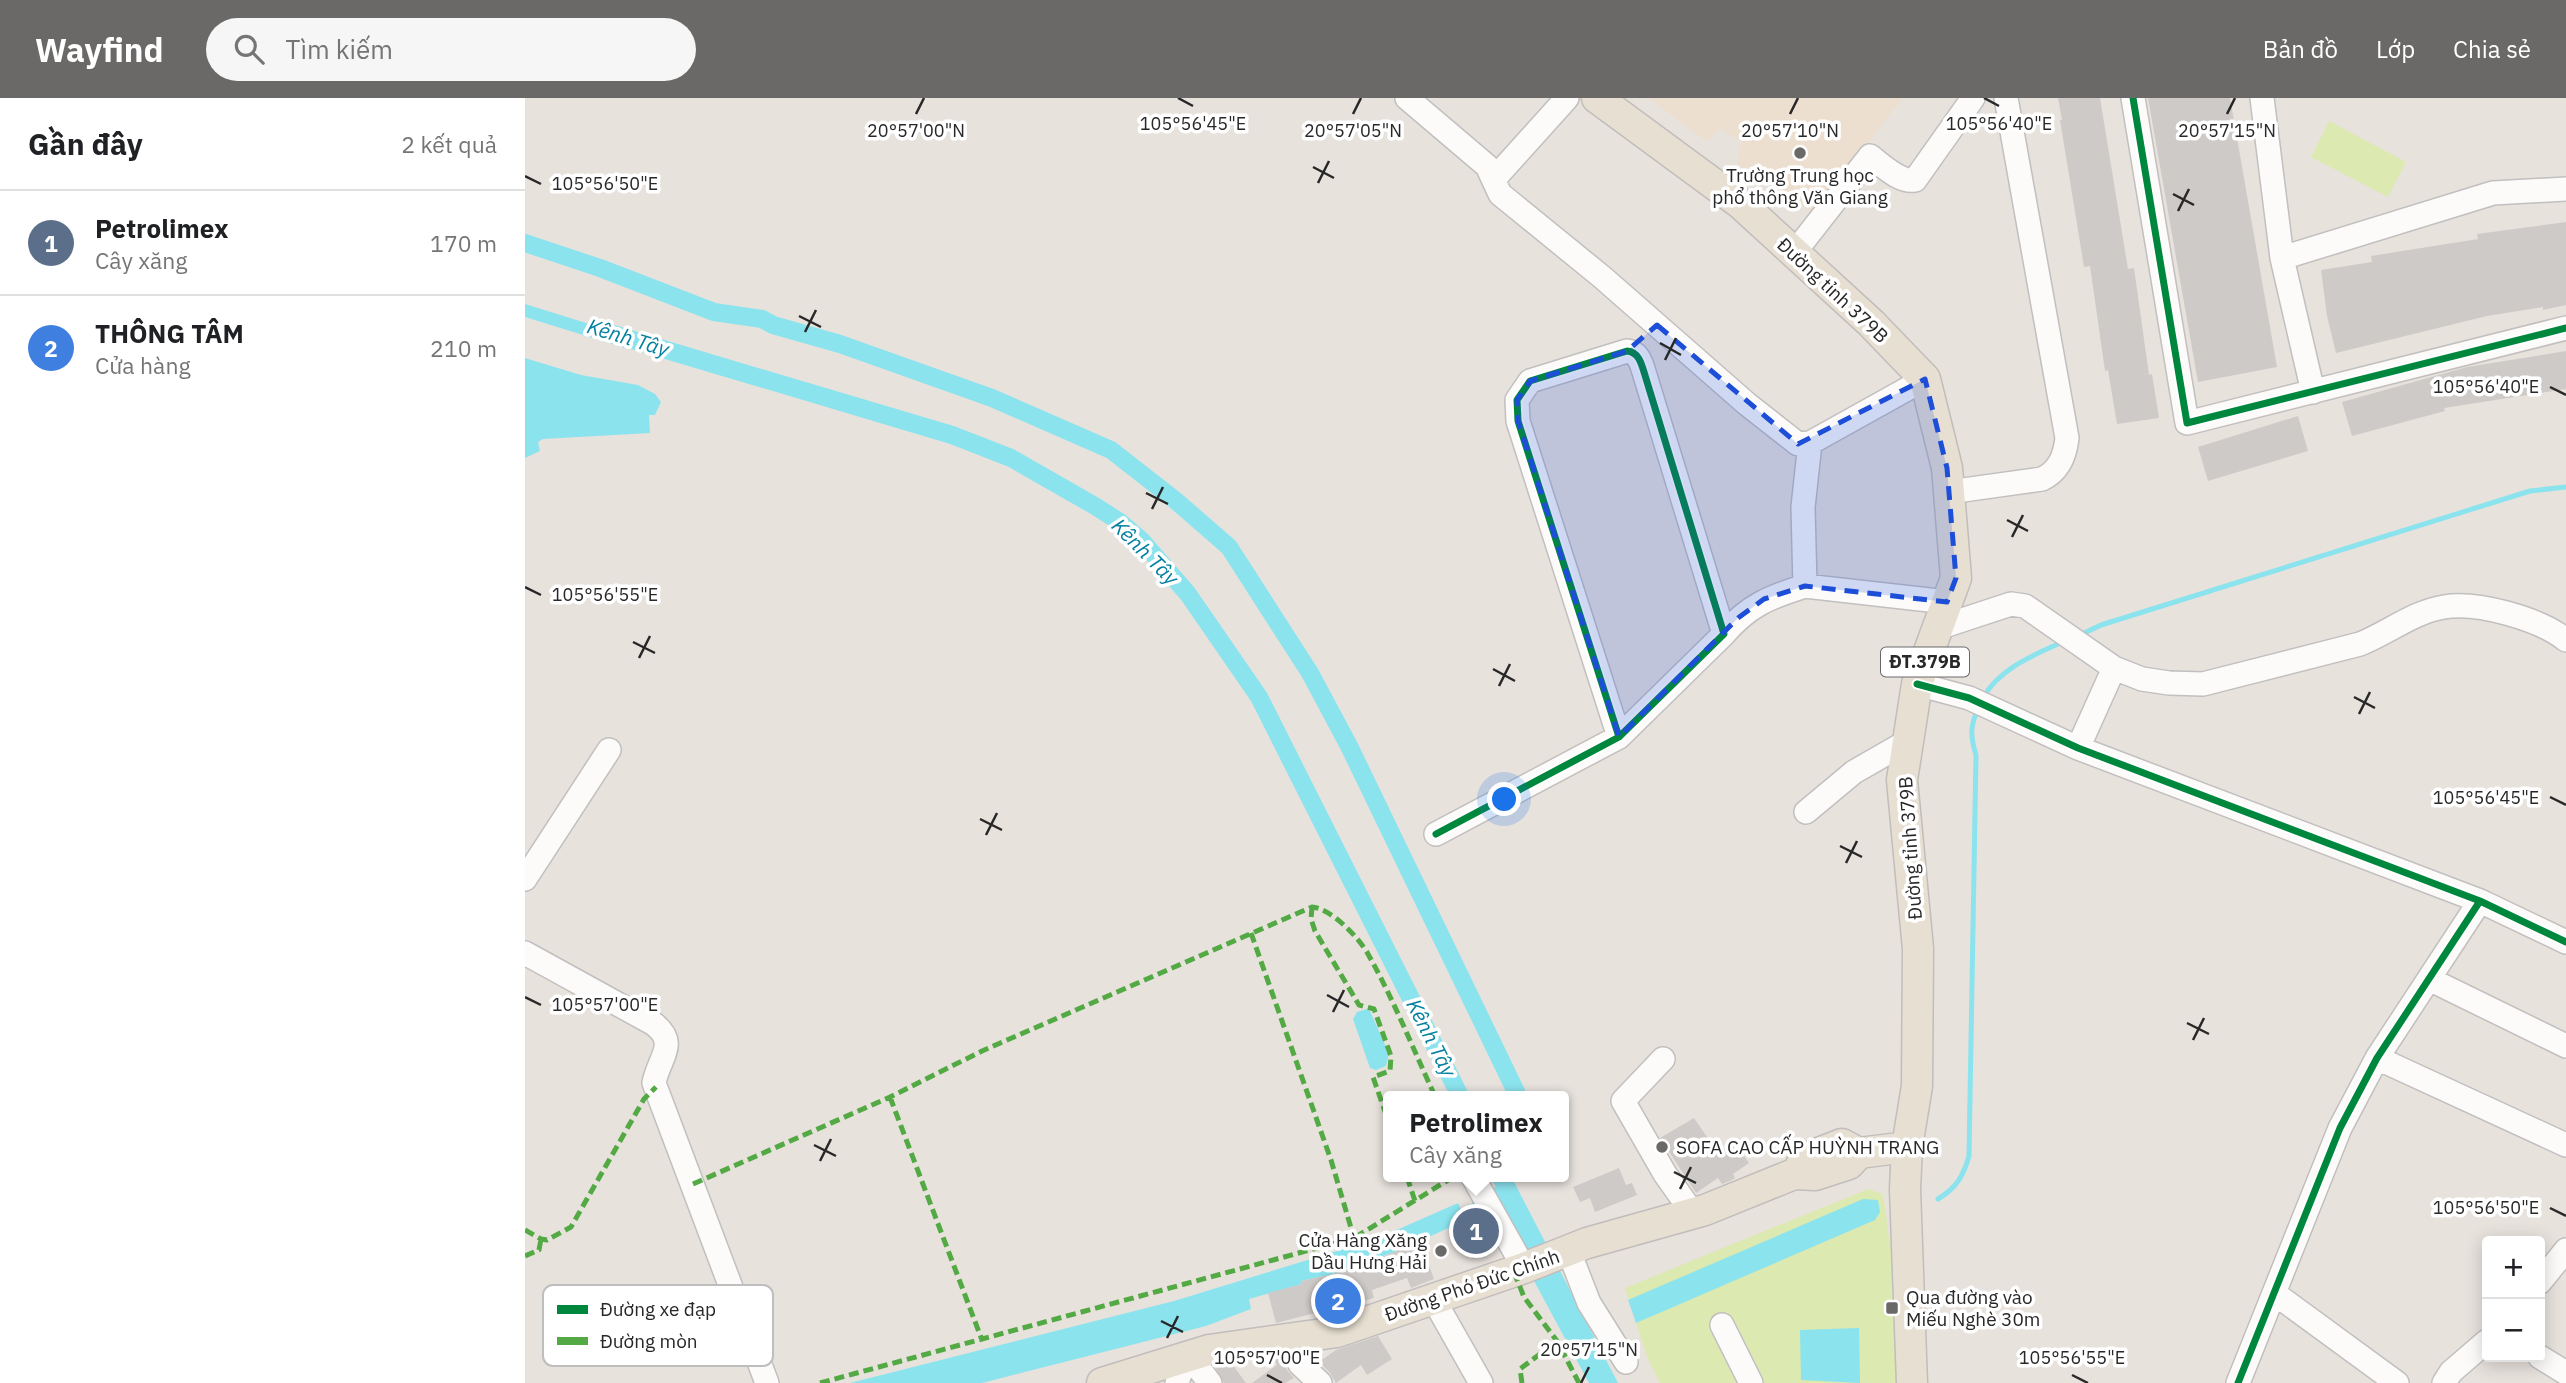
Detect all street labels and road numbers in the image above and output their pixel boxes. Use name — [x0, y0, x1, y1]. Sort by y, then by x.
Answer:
street label: Đường tỉnh 379B — [1772, 232, 1894, 348]
road number: ĐT.379B — [1881, 648, 1969, 676]
street label: Đường tỉnh 379B — [1893, 776, 1927, 920]
street label: Đường Phó Đức Chính — [1381, 1244, 1563, 1326]

